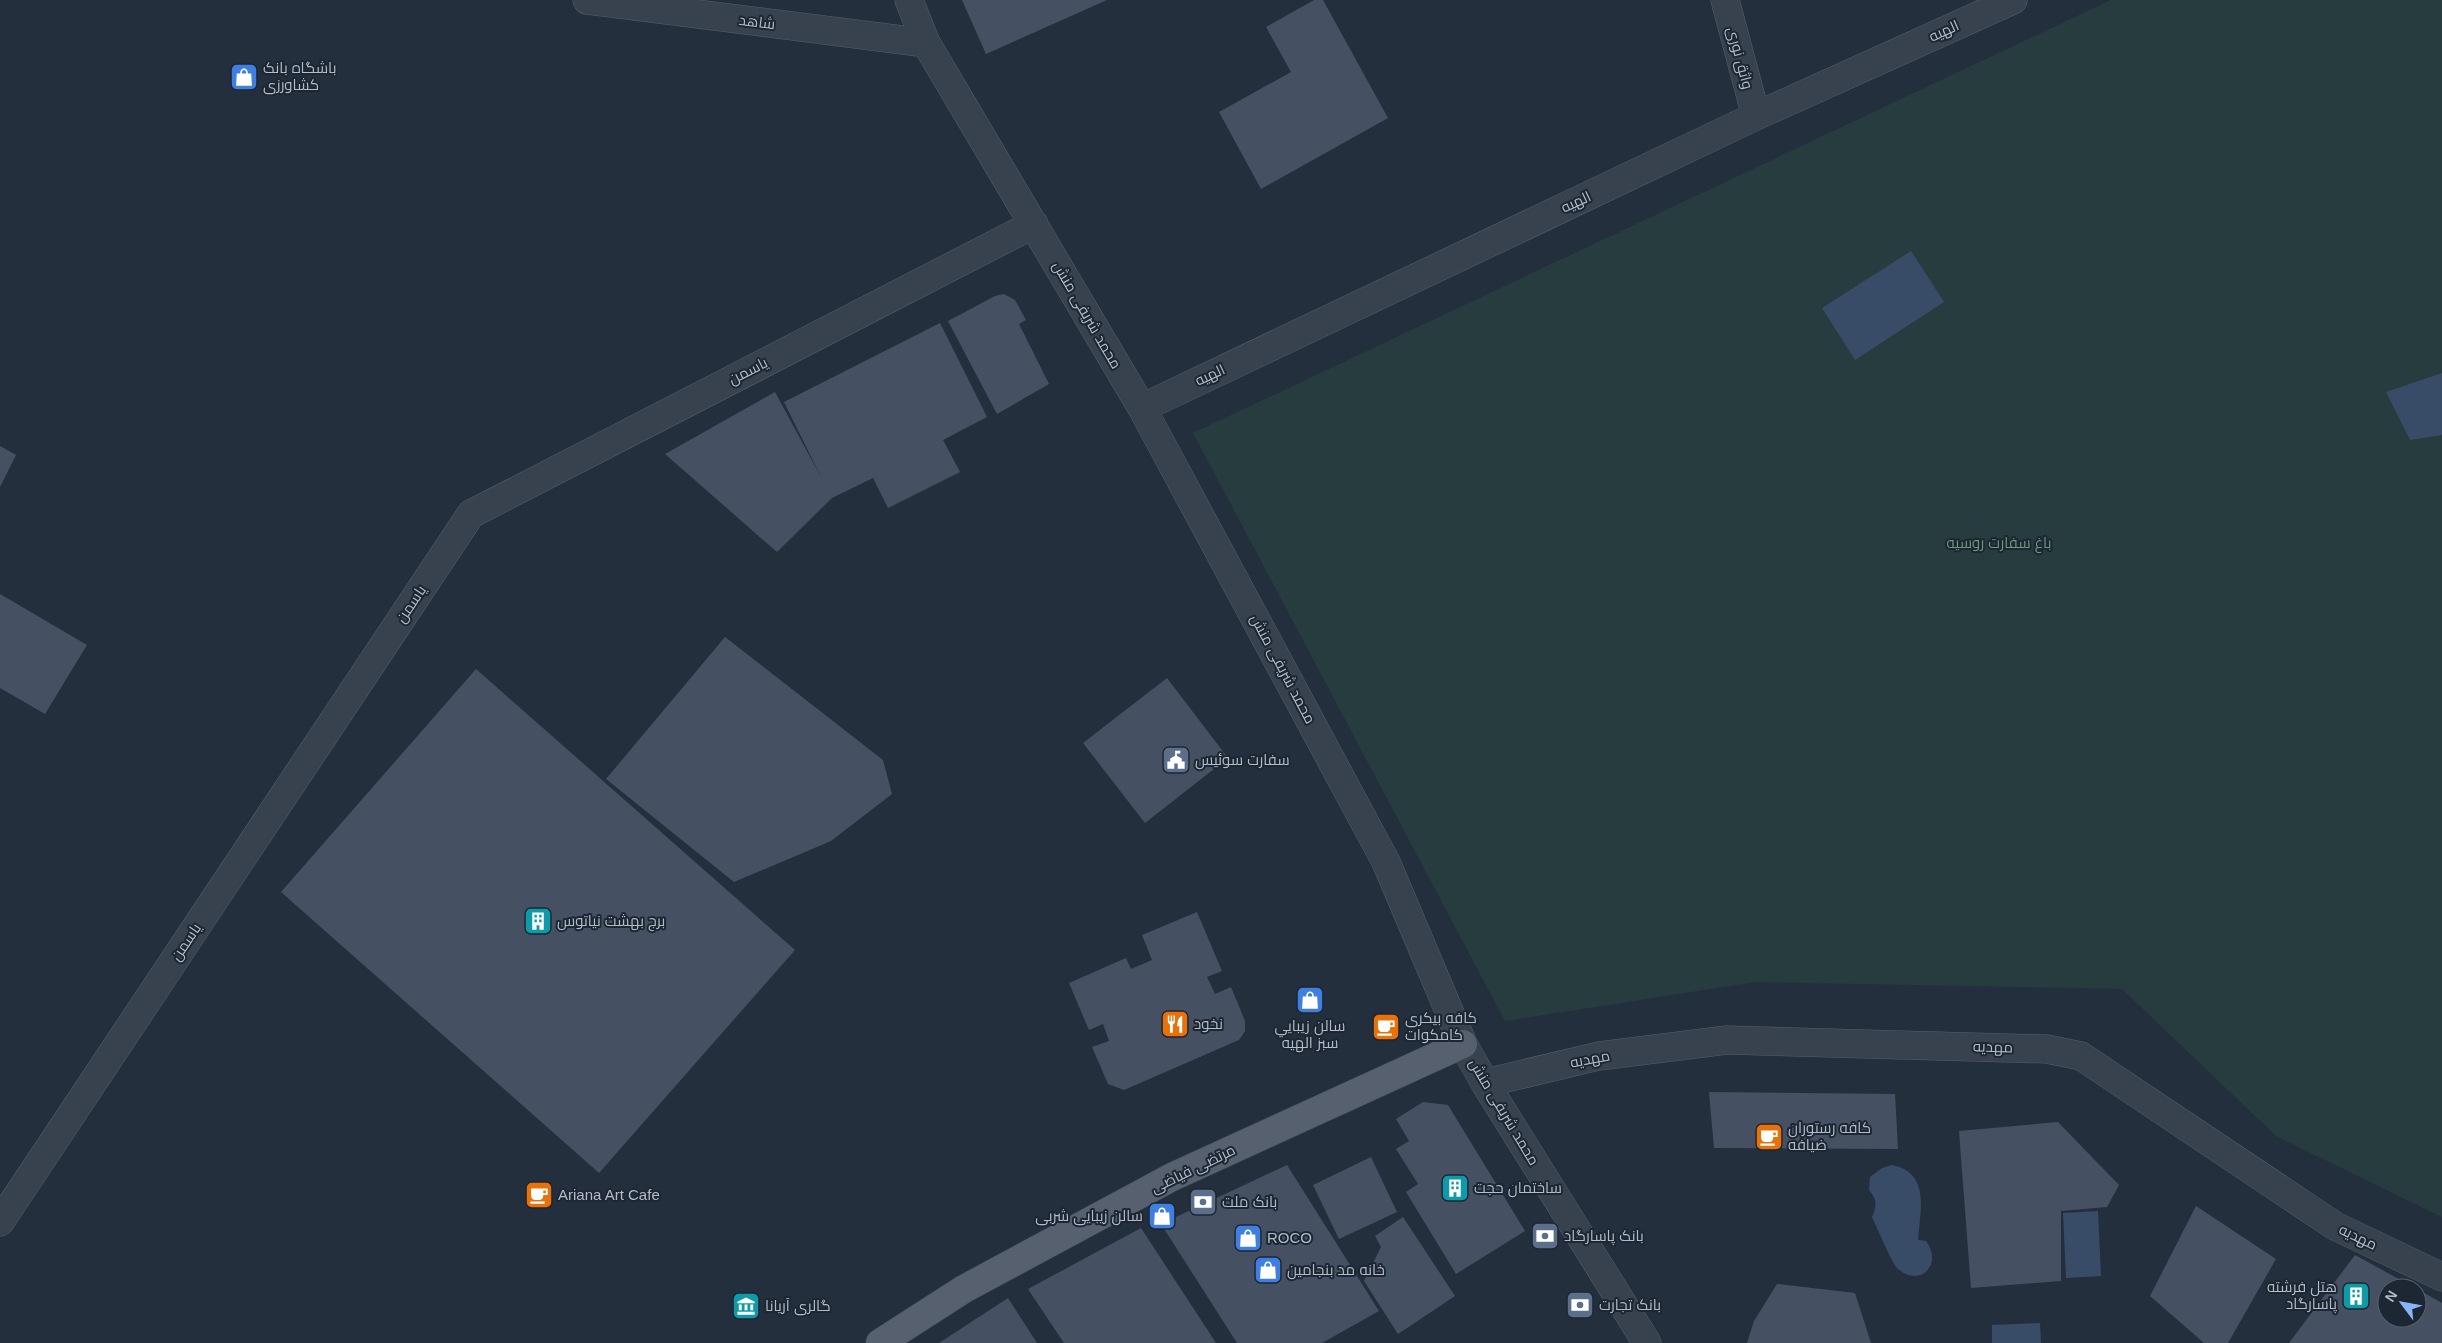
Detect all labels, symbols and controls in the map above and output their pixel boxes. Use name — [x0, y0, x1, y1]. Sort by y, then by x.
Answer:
street label: شاهد — [738, 11, 776, 32]
street label: الهیه — [1926, 16, 1962, 46]
street label: واثق نوری — [1722, 25, 1757, 91]
place label: باشگاه بانک کشاورزی — [263, 59, 337, 95]
shop icon: باشگاه بانک کشاورزی — [229, 62, 259, 92]
street label: الهیه — [1558, 187, 1594, 218]
street label: محمد شریفی منش — [1048, 258, 1125, 373]
street label: یاسمن — [725, 354, 771, 389]
street label: الهیه — [1192, 360, 1228, 391]
park label: باغ سفارت روسیه — [1947, 534, 2051, 554]
street label: یاسمن — [392, 582, 431, 627]
street label: محمد شریفی منش — [1246, 611, 1319, 727]
public building icon: سفارت سوئیس — [1161, 745, 1191, 775]
place label: سفارت سوئیس — [1195, 751, 1290, 770]
building icon: برج بهشت نیاتوس — [523, 906, 553, 936]
place label: برج بهشت نیاتوس — [557, 912, 665, 932]
street label: یاسمن — [167, 920, 206, 965]
shop icon: سالن زيبايي سبز الهیه — [1295, 985, 1325, 1015]
restaurant icon: نخود — [1160, 1009, 1190, 1039]
place label: کافه بیکری کامکوات — [1405, 1009, 1477, 1044]
cafe icon: کافه بیکری کامکوات — [1371, 1012, 1401, 1042]
place label: نخود — [1194, 1015, 1223, 1033]
place label: سالن زيبايي سبز الهیه — [1275, 1017, 1345, 1053]
street label: مهدیه — [1973, 1037, 2013, 1058]
street label: مهدیه — [1569, 1046, 1612, 1073]
street label: محمد شریفی منش — [1464, 1055, 1543, 1169]
place label: کافه رستوران ضیافه — [1788, 1119, 1871, 1153]
cafe icon: کافه رستوران ضیافه — [1754, 1122, 1784, 1152]
street label: مرتضی فیاضی — [1148, 1141, 1239, 1198]
building icon: ساختمان حجت — [1440, 1173, 1470, 1203]
place label: ساختمان حجت — [1474, 1179, 1562, 1198]
cafe icon: Ariana Art Cafe — [524, 1180, 554, 1210]
place label: Ariana Art Cafe — [558, 1186, 660, 1203]
bank icon: بانک ملت — [1188, 1187, 1218, 1217]
place label: بانک ملت — [1222, 1193, 1277, 1210]
shop icon: سالن زیبایی شربی — [1147, 1201, 1177, 1231]
place label: سالن زیبایی شربی — [1035, 1207, 1143, 1226]
street label: مهدیه — [2336, 1220, 2380, 1255]
bank icon: بانک پاسارگاد — [1530, 1221, 1560, 1251]
shop icon: ROCO — [1233, 1223, 1263, 1253]
place label: بانک پاسارگاد — [1564, 1227, 1644, 1246]
place label: ROCO — [1267, 1229, 1312, 1246]
shop icon: خانه مد بنجامین — [1253, 1255, 1283, 1285]
place label: خانه مد بنجامین — [1287, 1261, 1385, 1280]
place label: هتل فرشته پاسارگاد — [2267, 1278, 2337, 1314]
north arrow — [2377, 1278, 2427, 1328]
building icon: هتل فرشته پاسارگاد — [2341, 1281, 2371, 1311]
text: N — [2382, 1288, 2400, 1305]
bank icon: بانک تجارت — [1565, 1290, 1595, 1320]
museum icon: گالری آریانا — [731, 1291, 761, 1321]
place label: بانک تجارت — [1599, 1296, 1661, 1314]
place label: گالری آریانا — [765, 1297, 831, 1316]

